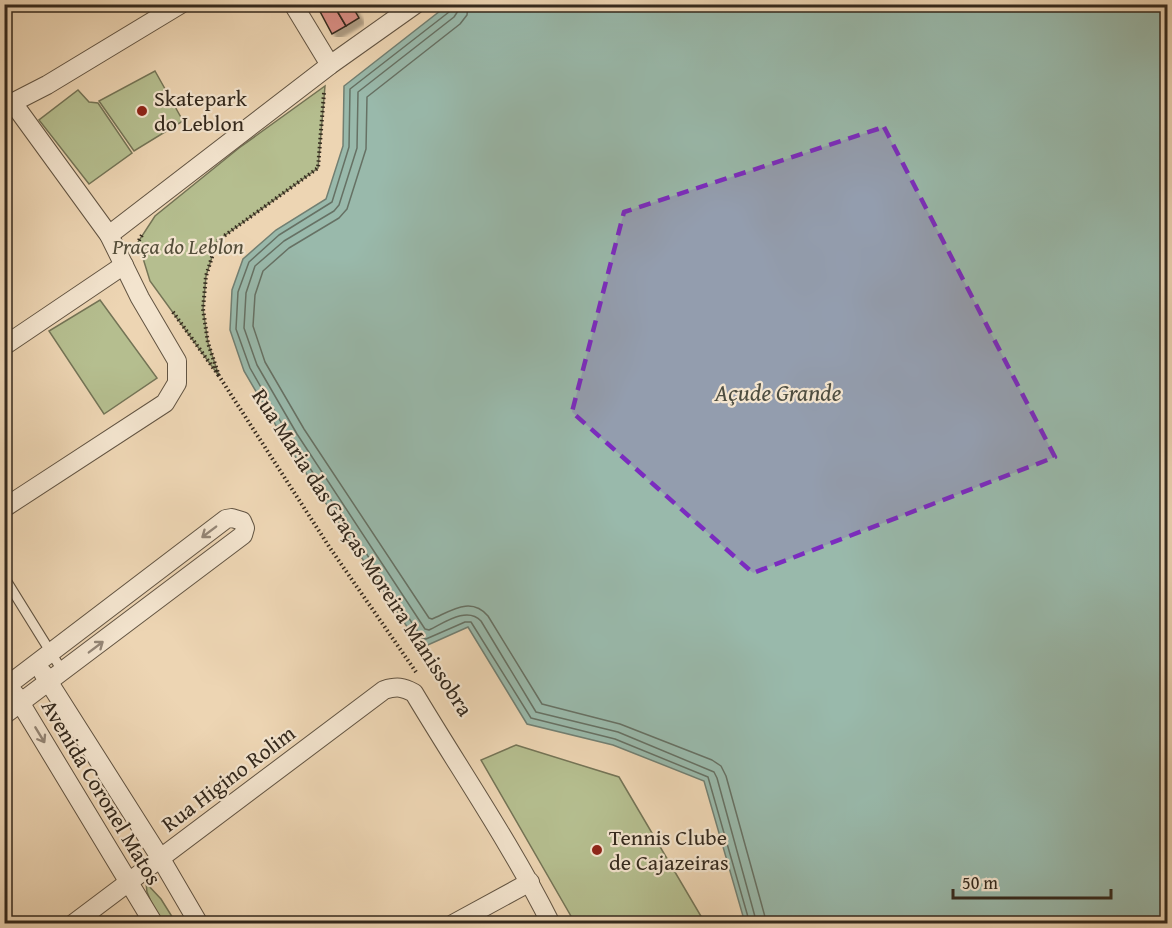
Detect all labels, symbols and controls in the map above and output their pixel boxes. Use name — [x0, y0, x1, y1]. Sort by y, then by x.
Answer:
place label: Skatepark do Leblon — [154, 82, 248, 139]
marker: Skatepark do Leblon — [135, 104, 149, 118]
park label: Praça do Leblon — [111, 230, 244, 262]
water label: Açude Grande — [714, 375, 842, 410]
street label: Rua Maria das Graças Moreira Manissobra — [245, 382, 482, 723]
one-way arrow — [202, 526, 218, 538]
one-way arrow — [88, 640, 104, 653]
street label: Avenida Coronel Matos — [34, 693, 170, 891]
street label: Rua Higino Rolim — [154, 717, 302, 839]
one-way arrow — [34, 726, 46, 743]
place label: Tennis Clube de Cajazeiras — [609, 821, 729, 878]
marker: Tennis Clube de Cajazeiras — [590, 843, 604, 857]
scale bar — [953, 862, 1110, 900]
text: 50 m — [962, 869, 998, 896]

